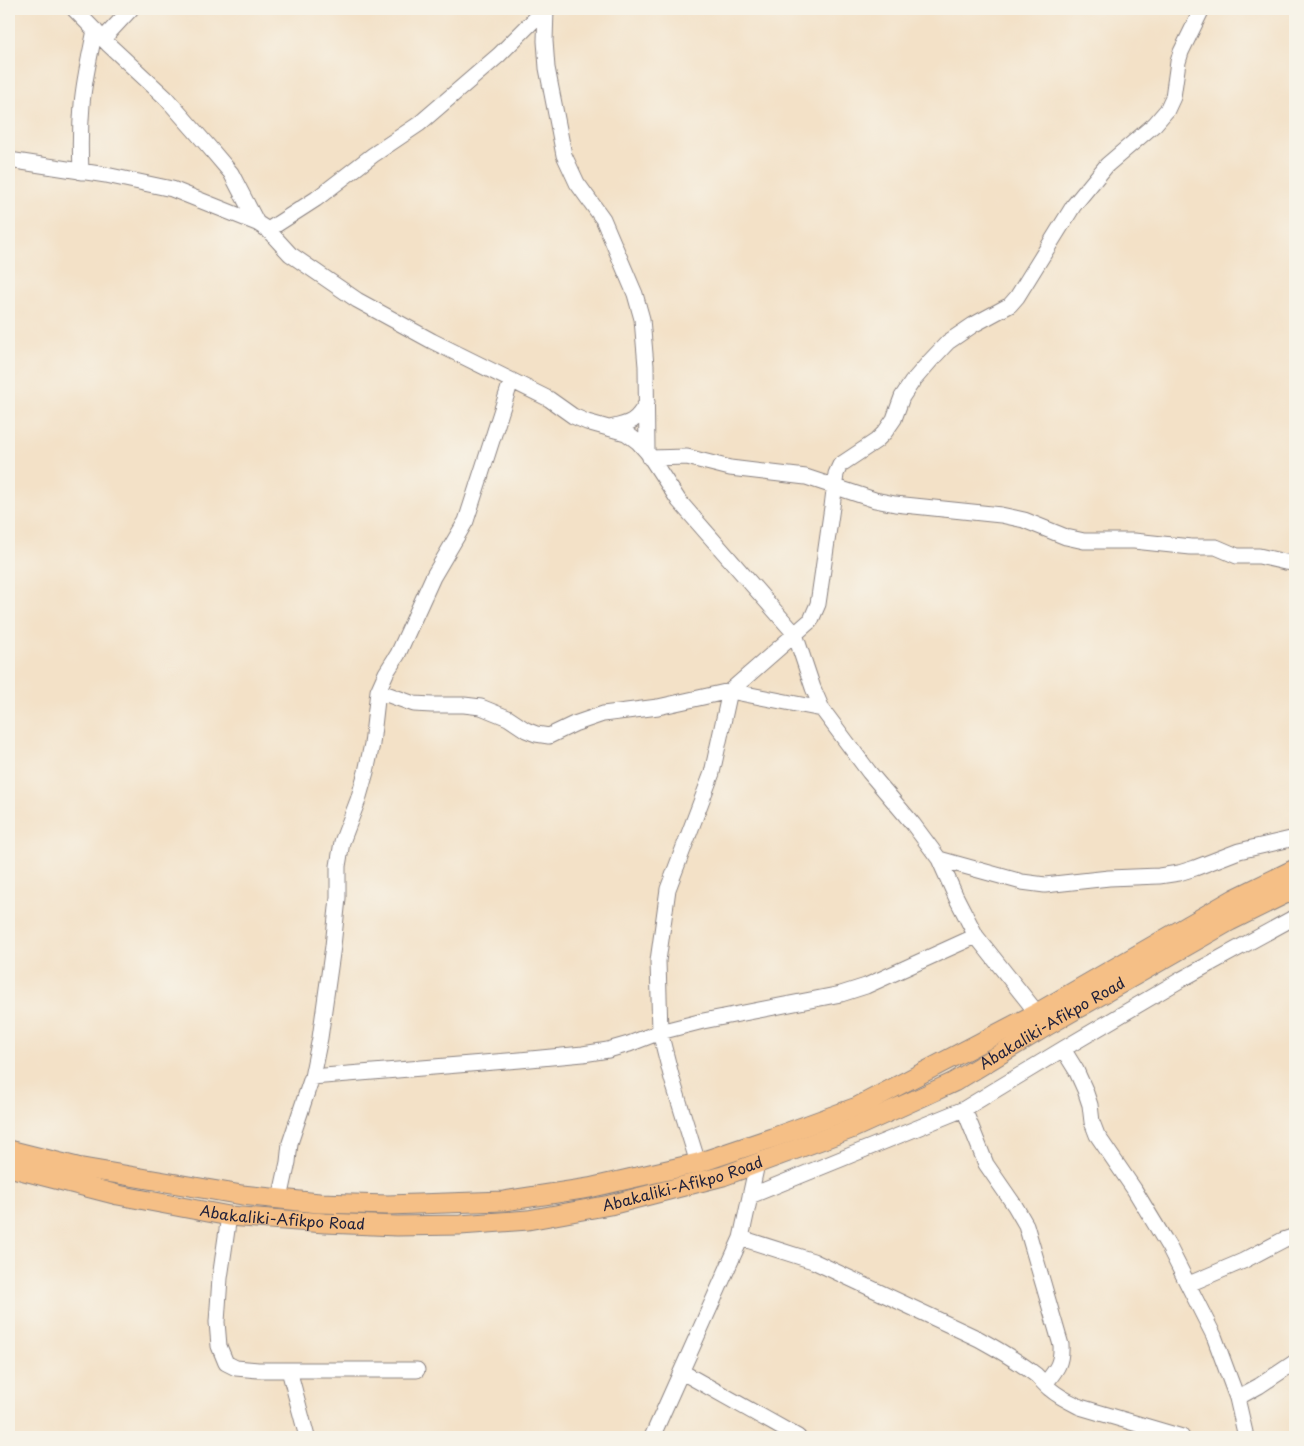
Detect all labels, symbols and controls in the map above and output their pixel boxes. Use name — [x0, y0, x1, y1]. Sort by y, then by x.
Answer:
street label: Abakaliki-Afikpo Road — [974, 971, 1129, 1074]
street label: Abakaliki-Afikpo Road — [601, 1149, 766, 1216]
street label: Abakaliki-Afikpo Road — [198, 1198, 366, 1235]

